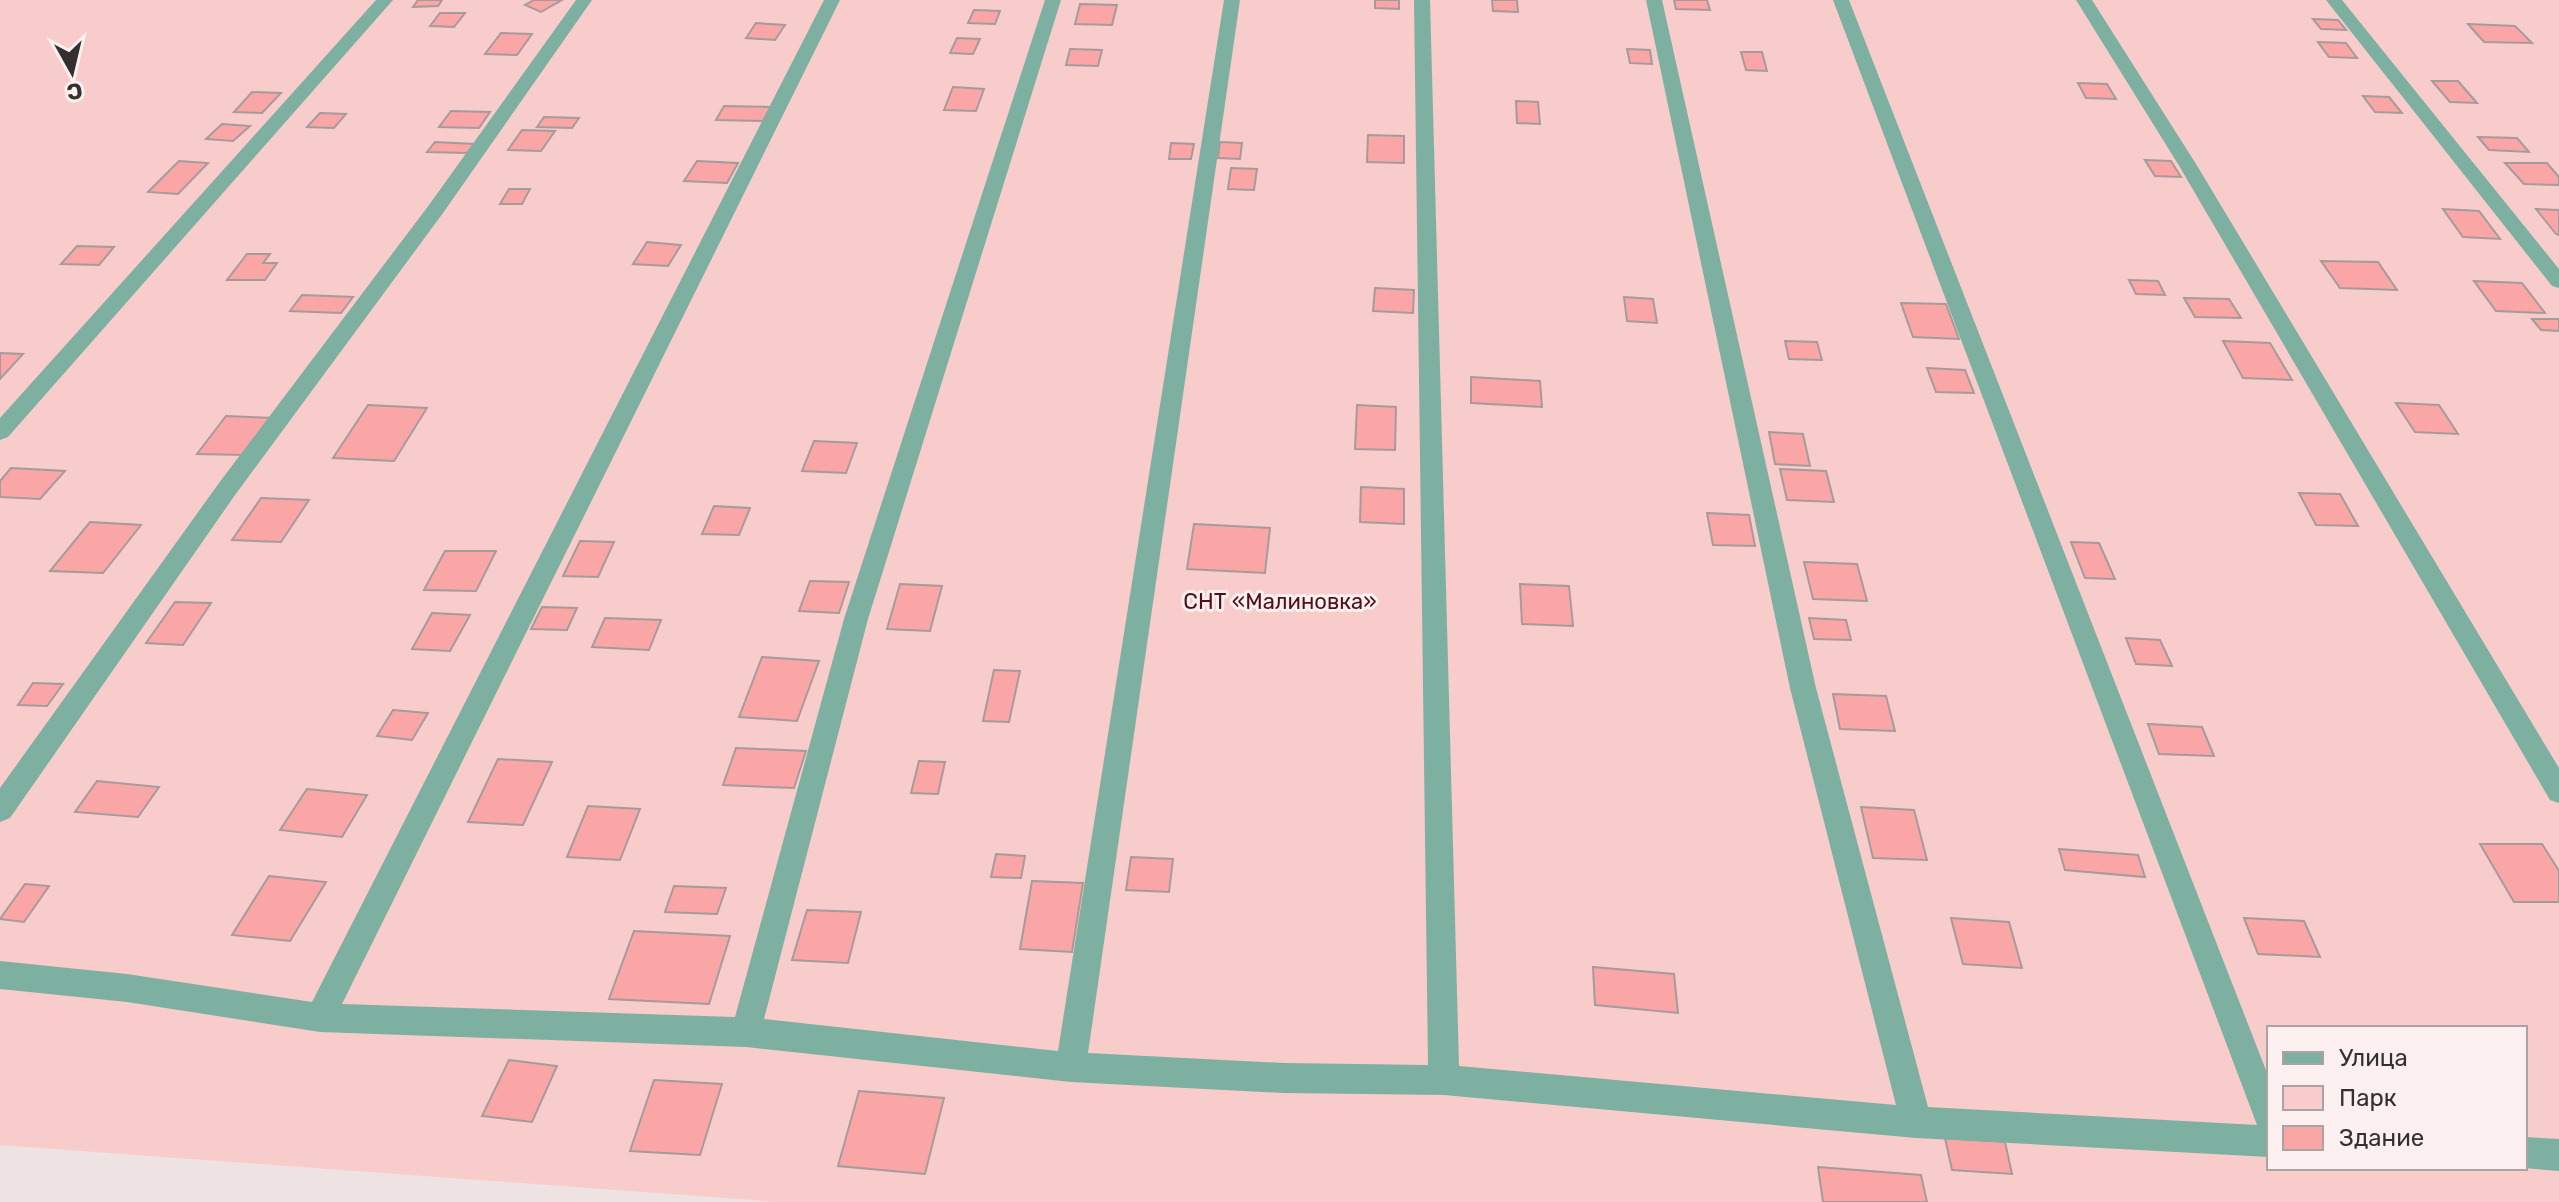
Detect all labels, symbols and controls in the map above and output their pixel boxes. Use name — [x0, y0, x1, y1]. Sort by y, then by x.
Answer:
north arrow — [32, 32, 112, 112]
text: С — [65, 77, 84, 106]
park label: СНТ «Малиновка» — [1183, 588, 1377, 615]
legend — [2267, 1026, 2527, 1170]
text: Улица — [2339, 1044, 2408, 1072]
text: Парк — [2339, 1084, 2397, 1112]
text: Здание — [2339, 1124, 2424, 1152]

